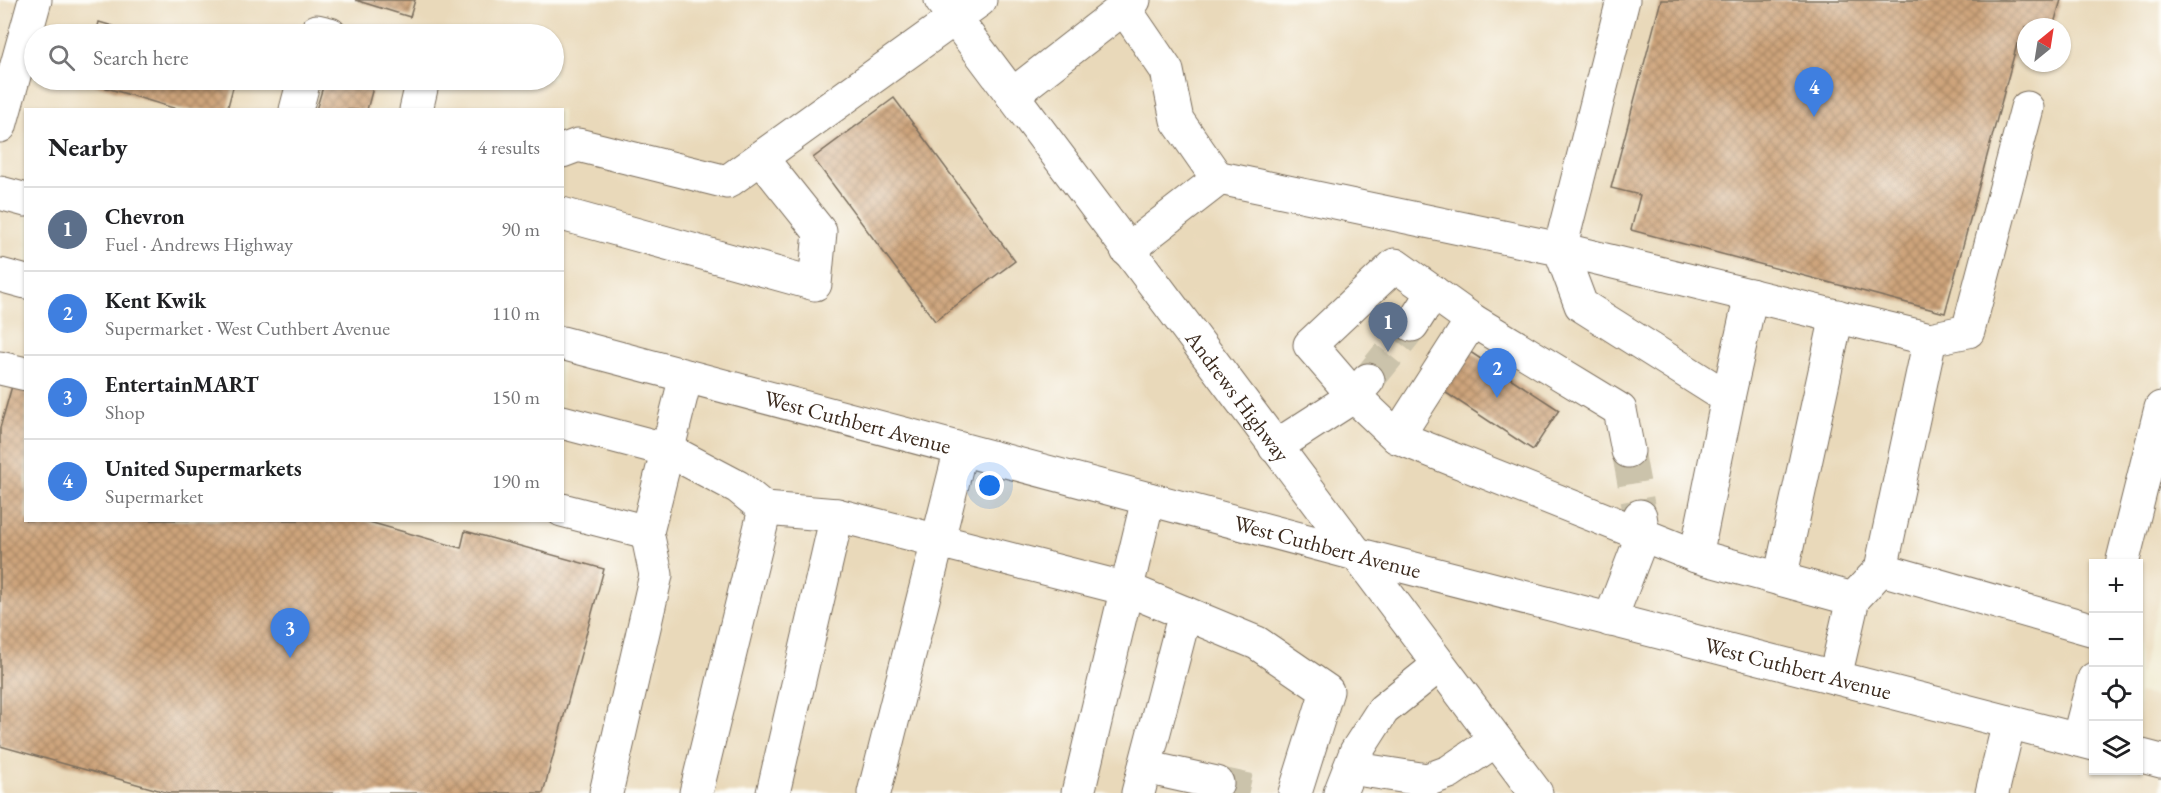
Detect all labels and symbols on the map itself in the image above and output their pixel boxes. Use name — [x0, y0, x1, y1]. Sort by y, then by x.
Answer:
north arrow — [2017, 18, 2071, 72]
pin: 4 — [1794, 68, 1834, 117]
pin: 1 — [1368, 302, 1408, 352]
street label: Andrews Highway — [1179, 324, 1297, 468]
pin: 2 — [1478, 348, 1516, 398]
street label: West Cuthbert Avenue — [761, 383, 955, 460]
your location — [975, 471, 1004, 500]
street label: West Cuthbert Avenue — [1231, 508, 1425, 585]
pin: 3 — [270, 608, 310, 658]
street label: West Cuthbert Avenue — [1701, 630, 1895, 706]

